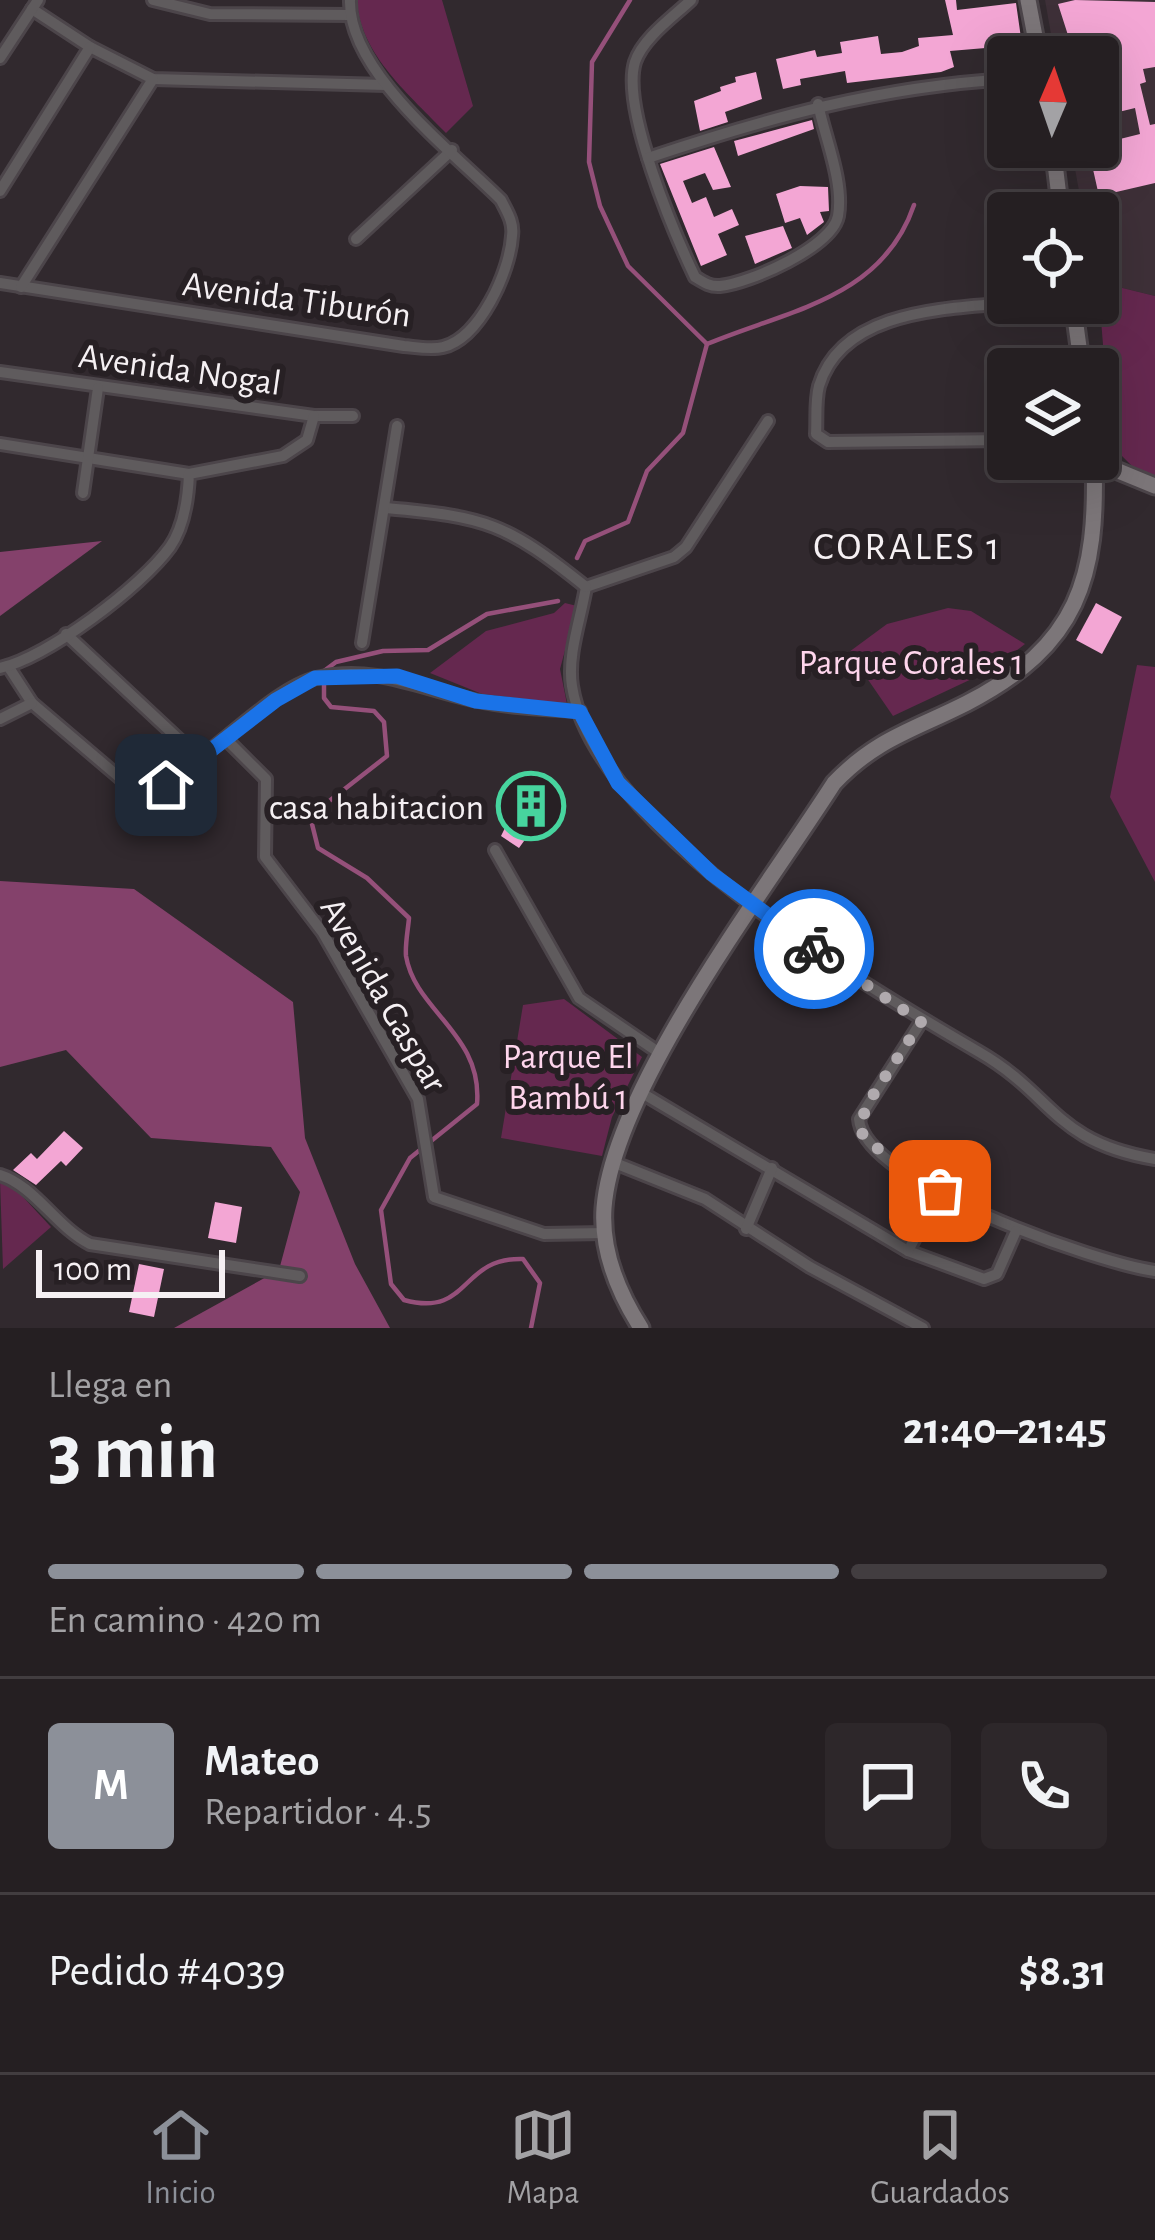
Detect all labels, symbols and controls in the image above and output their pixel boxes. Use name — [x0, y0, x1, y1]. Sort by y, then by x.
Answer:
north arrow — [987, 36, 1119, 168]
map controls — [987, 36, 1119, 480]
button: locate — [987, 192, 1119, 324]
street label: Avenida Tiburón — [180, 266, 413, 334]
street label: Avenida Nogal — [76, 338, 283, 402]
button: layers — [987, 348, 1119, 480]
district label: CORALES 1 — [813, 528, 1003, 567]
park label: Parque Corales 1 — [798, 645, 1024, 681]
pin — [115, 734, 217, 836]
icon: home — [133, 752, 199, 818]
building icon: casa habitacion — [496, 771, 566, 841]
place label: casa habitacion — [269, 790, 484, 826]
courier — [754, 889, 874, 1009]
street label: Avenida Gaspar — [313, 892, 453, 1098]
icon: bike — [781, 916, 847, 982]
park label: Parque El Bambú 1 — [502, 1039, 634, 1116]
pin — [889, 1140, 991, 1242]
icon: bag — [907, 1158, 973, 1224]
scale bar — [36, 1244, 225, 1297]
text: 100 m — [54, 1254, 132, 1287]
text: Llega en — [48, 1366, 173, 1405]
text: 21:40–21:45 — [903, 1407, 1107, 1452]
text: 3 min — [48, 1415, 218, 1493]
text: En camino · 420 m — [48, 1601, 322, 1640]
button: chat — [825, 1723, 951, 1849]
button: phone — [981, 1723, 1107, 1849]
text: Mateo — [204, 1739, 319, 1784]
text: M — [93, 1763, 129, 1808]
text: Repartidor · 4.5 — [204, 1793, 432, 1832]
text: Pedido #4039 — [48, 1949, 286, 1994]
text: $8.31 — [1019, 1949, 1107, 1994]
tab: Inicio — [145, 2102, 216, 2214]
tab: Mapa — [507, 2102, 580, 2214]
tab: Guardados — [870, 2102, 1010, 2214]

